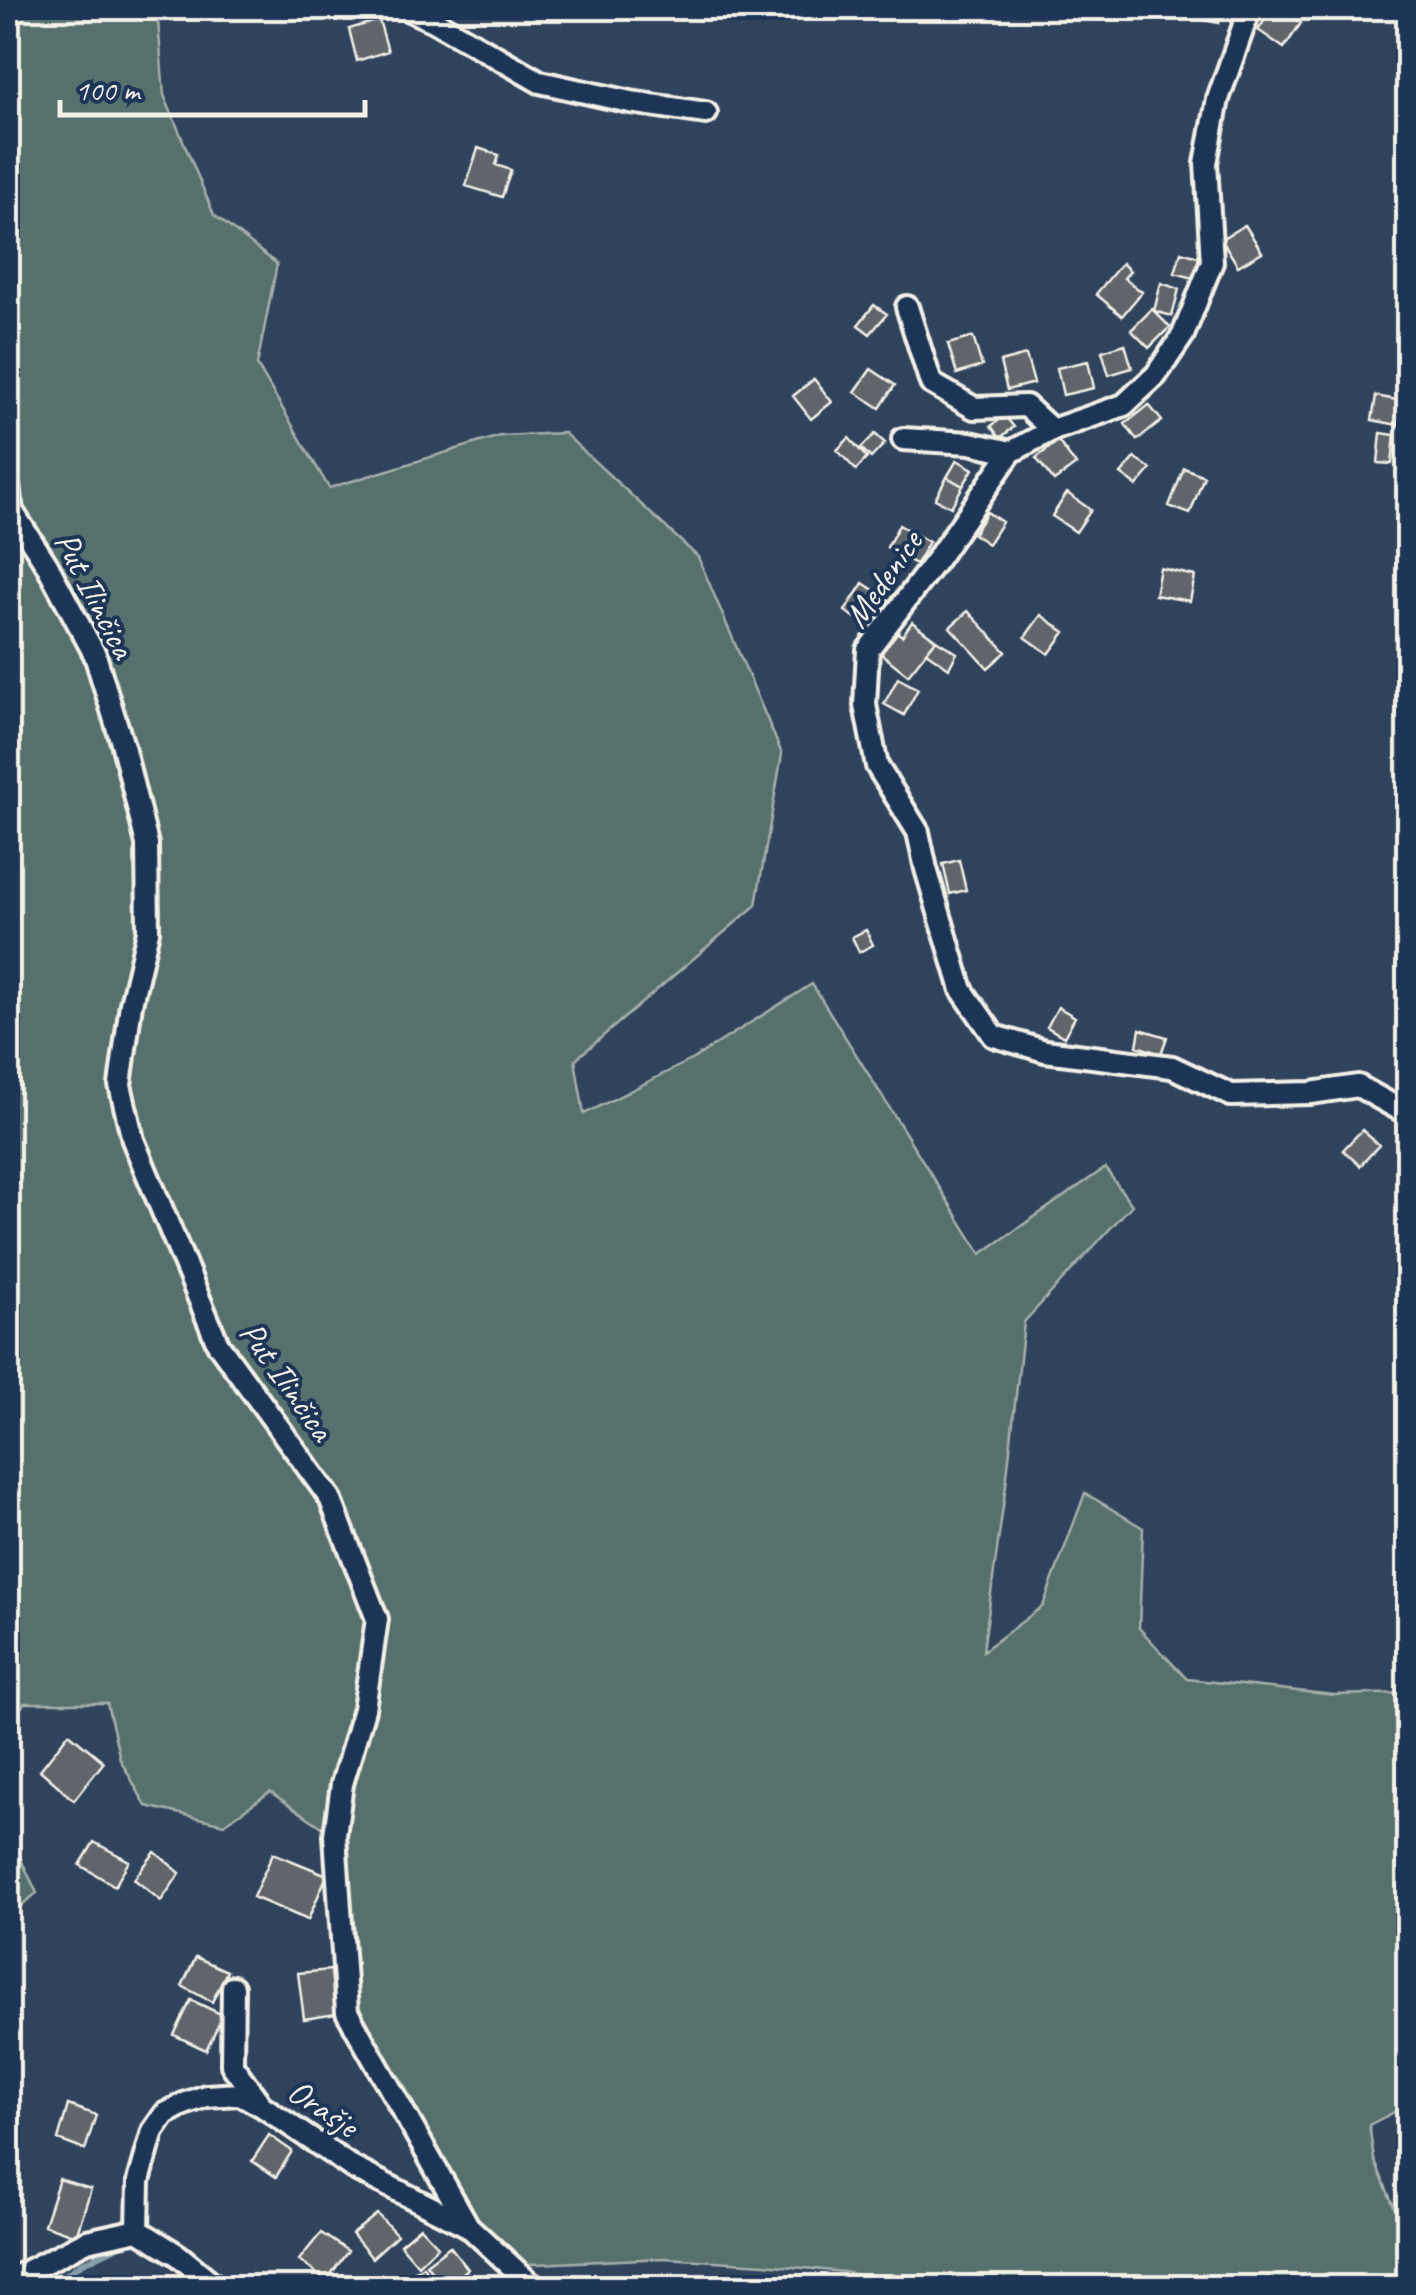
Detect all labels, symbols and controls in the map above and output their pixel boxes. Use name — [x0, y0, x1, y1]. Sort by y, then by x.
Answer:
scale bar — [60, 55, 365, 117]
text: 100 m — [75, 71, 142, 109]
street label: Medenice — [833, 520, 934, 636]
street label: Put Ilinčica — [44, 524, 147, 667]
street label: Put Ilinčica — [230, 1312, 346, 1451]
street label: Orašje — [279, 2068, 369, 2149]

